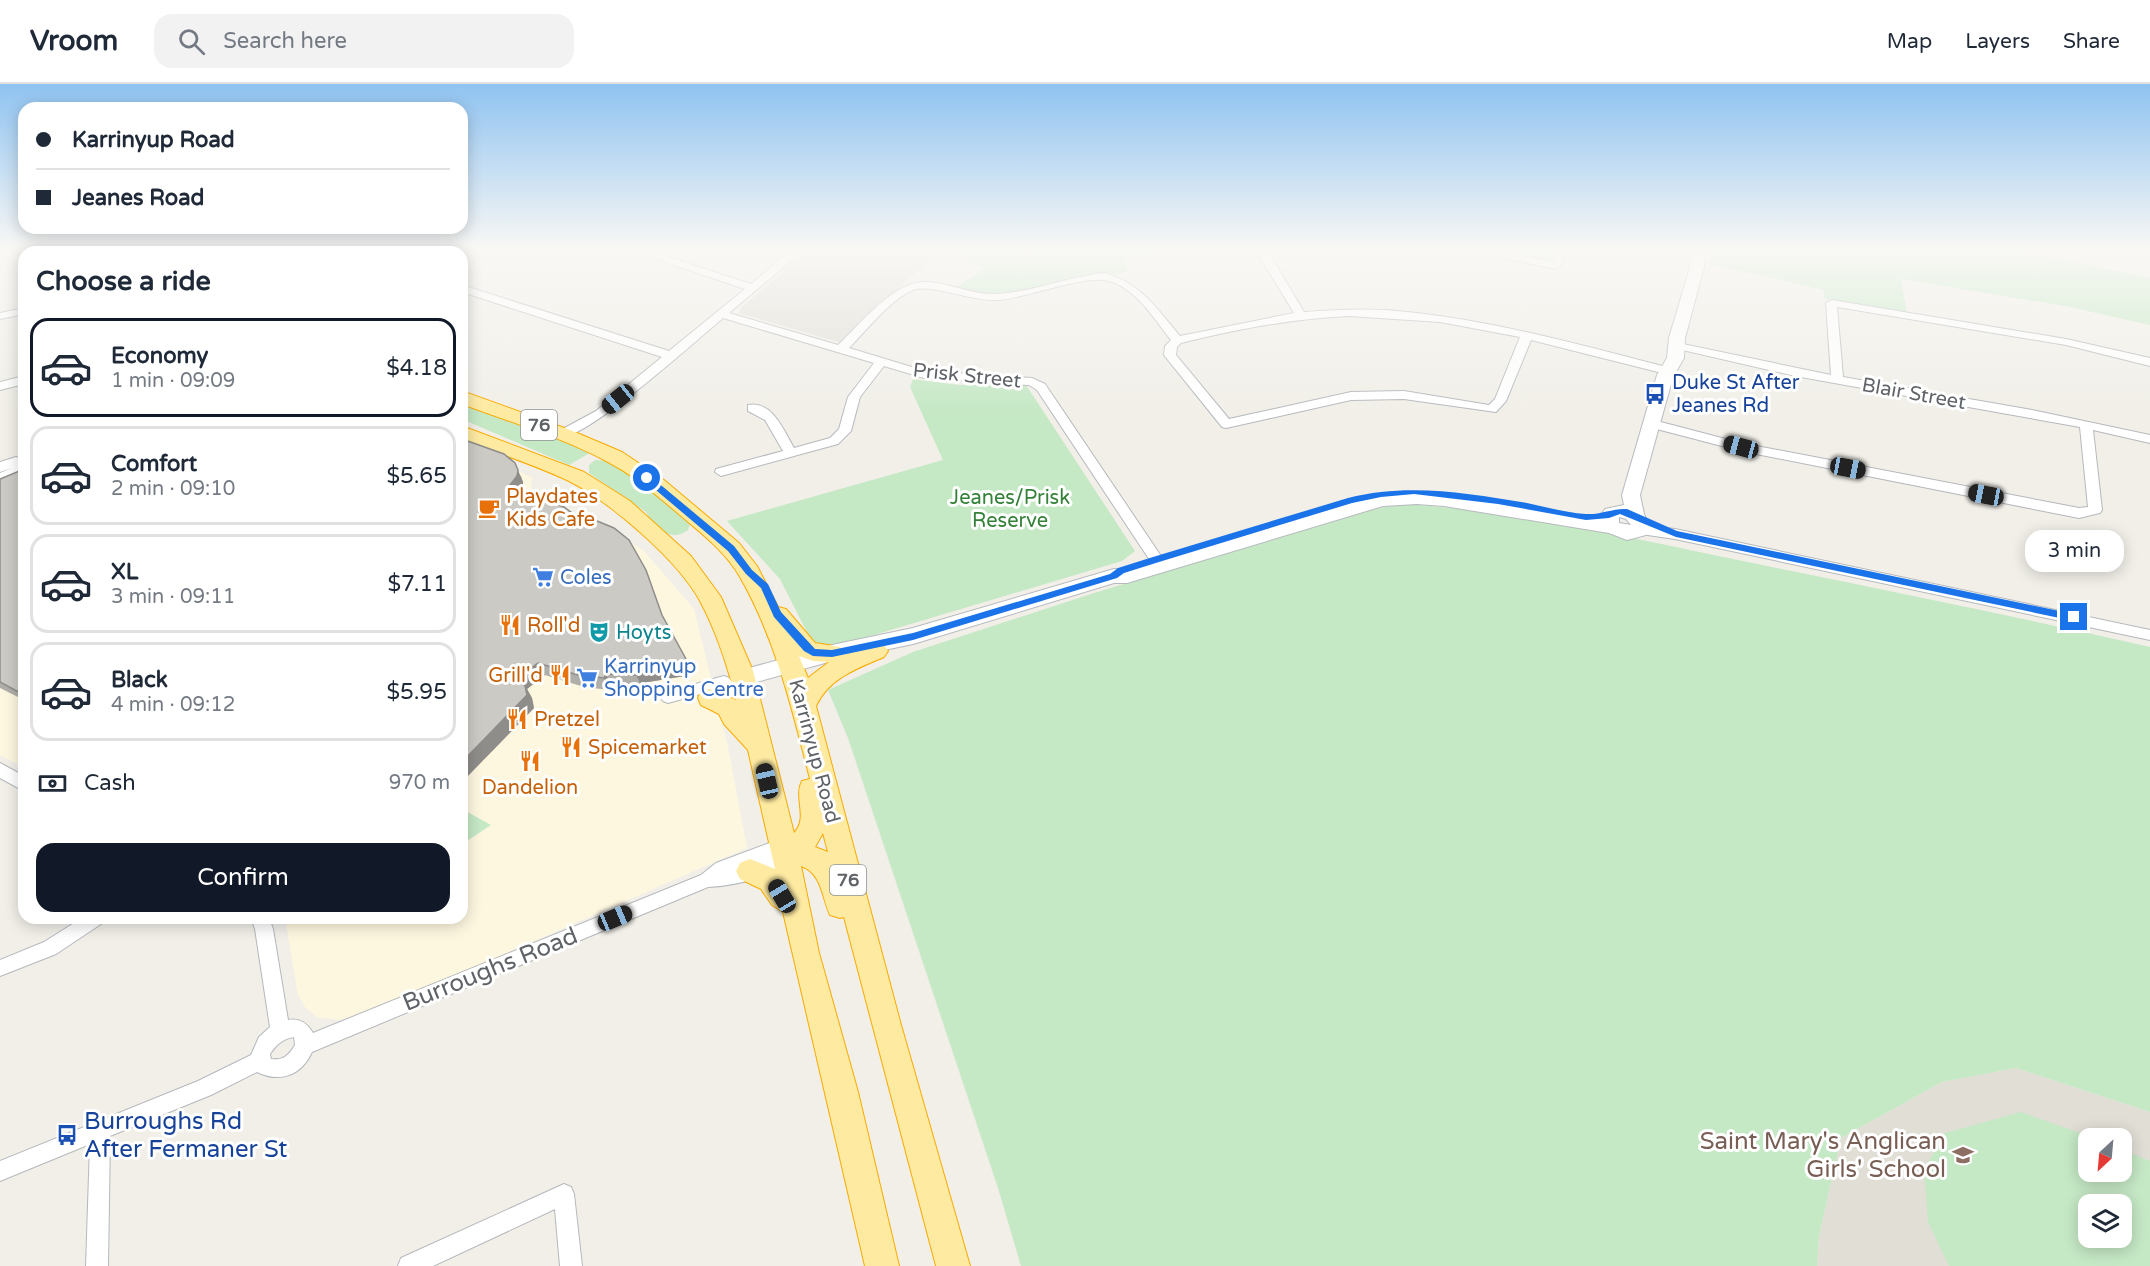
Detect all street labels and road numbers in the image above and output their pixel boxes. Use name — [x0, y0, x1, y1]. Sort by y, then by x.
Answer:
street label: Prisk Street — [912, 358, 1023, 394]
street label: Blair Street — [1860, 373, 1968, 415]
road number: 76 — [521, 410, 557, 440]
street label: Karrinyup Road — [783, 677, 845, 826]
road number: 76 — [830, 865, 866, 895]
street label: Burroughs Road — [398, 921, 582, 1018]

